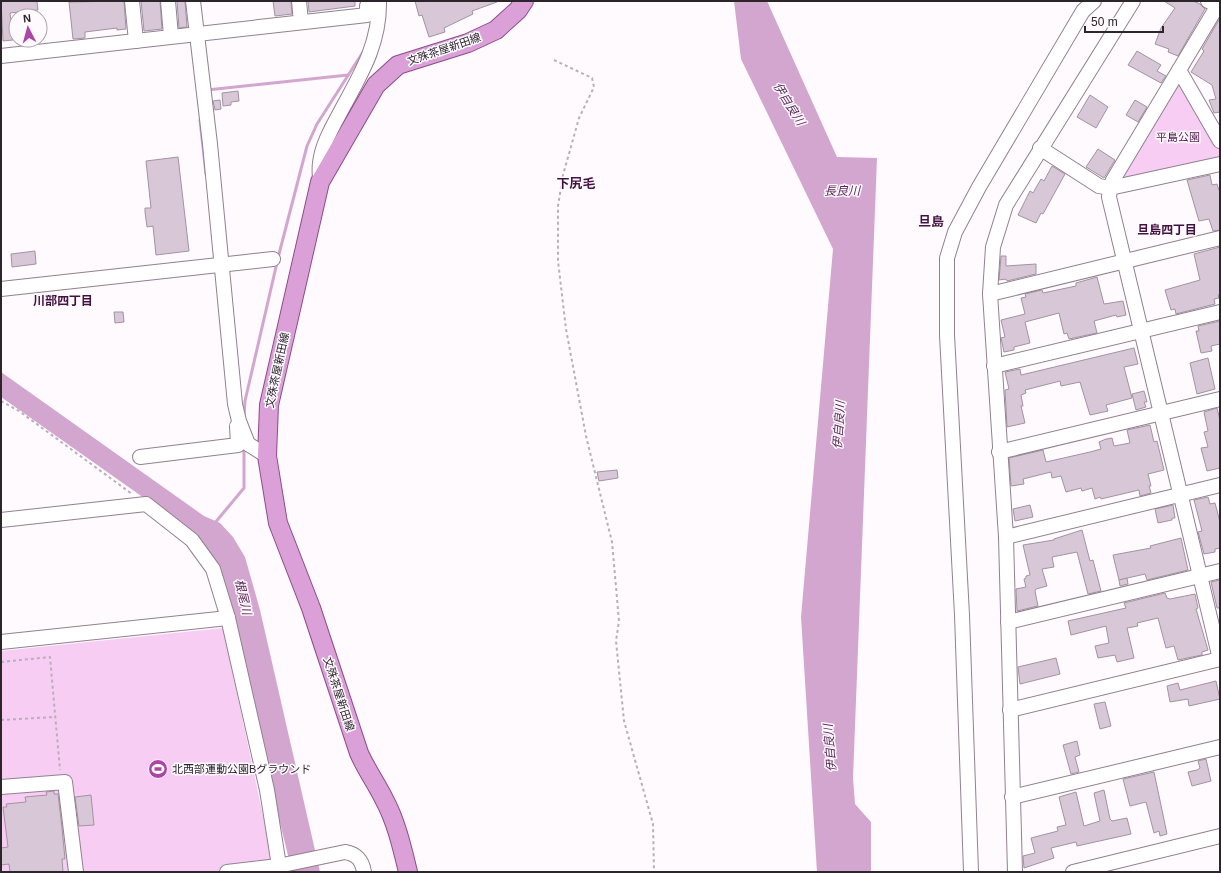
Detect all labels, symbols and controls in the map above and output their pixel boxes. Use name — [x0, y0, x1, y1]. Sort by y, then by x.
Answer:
north arrow — [8, 8, 48, 48]
scale bar — [1085, 8, 1163, 34]
text: N — [22, 12, 32, 24]
text: 50 m — [1091, 15, 1118, 29]
street label: 文殊茶屋新田線 — [406, 31, 482, 67]
water label: 伊自良川 — [770, 80, 809, 130]
park label: 平島公園 — [1156, 131, 1200, 143]
district label: 下尻毛 — [556, 176, 596, 191]
water label: 長良川 — [824, 184, 862, 198]
district label: 旦島 — [918, 214, 944, 229]
district label: 旦島四丁目 — [1137, 223, 1197, 237]
district label: 川部四丁目 — [33, 294, 93, 308]
street label: 文殊茶屋新田線 — [263, 331, 291, 409]
water label: 伊自良川 — [830, 399, 848, 449]
water label: 根尾川 — [232, 578, 254, 618]
street label: 文殊茶屋新田線 — [321, 656, 357, 732]
water label: 伊自良川 — [821, 721, 839, 773]
sports icon: 北西部運動公園Bグラウンド — [147, 758, 169, 780]
place label: 北西部運動公園Bグラウンド — [172, 763, 311, 775]

